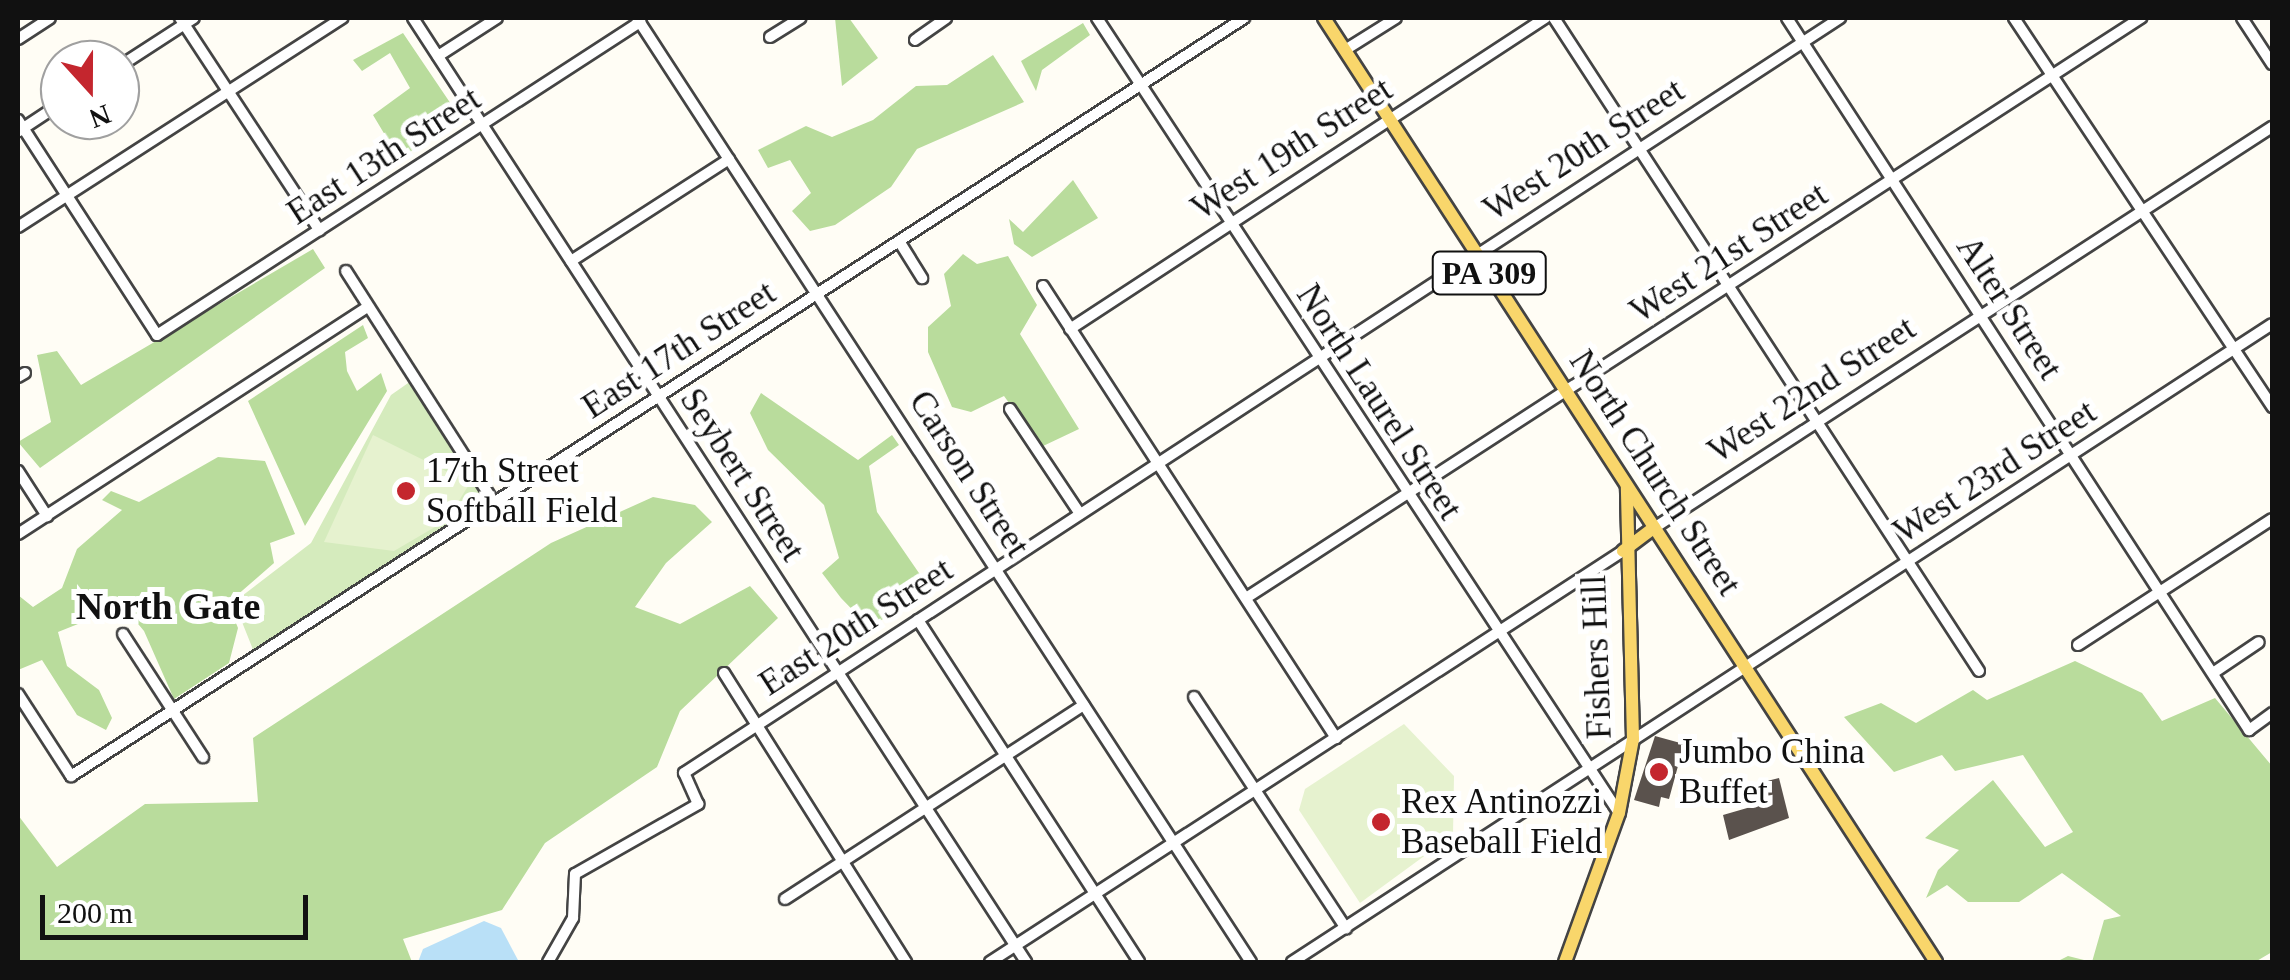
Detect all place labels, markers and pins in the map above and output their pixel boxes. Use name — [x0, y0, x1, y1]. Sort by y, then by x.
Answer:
place label: 17th Street Softball Field — [426, 450, 618, 532]
marker: 17th Street Softball Field — [395, 480, 417, 502]
place label: Jumbo China Buffet — [1679, 731, 1865, 813]
marker: Jumbo China Buffet — [1648, 761, 1670, 783]
place label: Rex Antinozzi Baseball Field — [1401, 781, 1604, 863]
marker: Rex Antinozzi Baseball Field — [1370, 811, 1392, 833]

